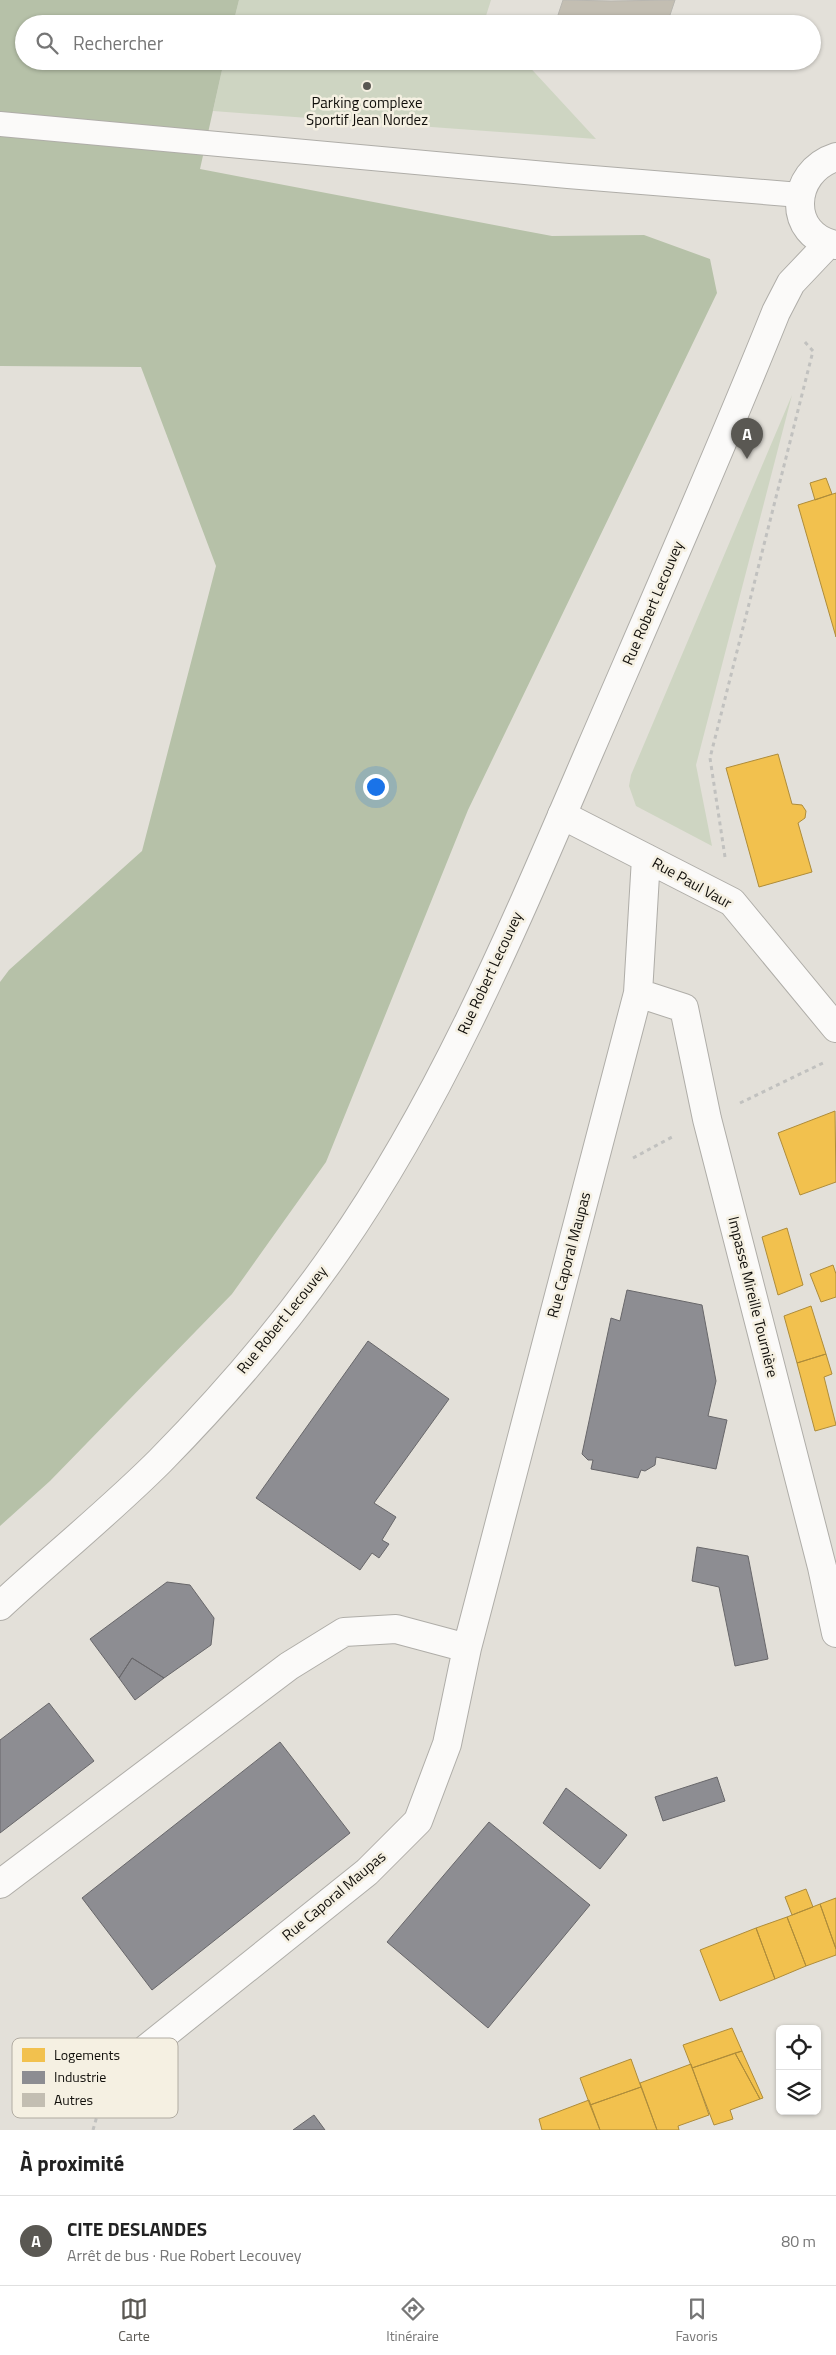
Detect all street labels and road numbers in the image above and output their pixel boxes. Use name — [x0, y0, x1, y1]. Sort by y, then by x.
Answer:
street label: Rue Robert Lecouvey — [616, 537, 689, 669]
street label: Rue Paul Vaur — [648, 851, 736, 914]
street label: Rue Robert Lecouvey — [451, 908, 528, 1038]
street label: Rue Caporal Maupas — [541, 1189, 596, 1320]
street label: Impasse Mireille Tournière — [722, 1214, 785, 1380]
street label: Rue Robert Lecouvey — [231, 1261, 332, 1379]
street label: Rue Caporal Maupas — [277, 1845, 391, 1946]

